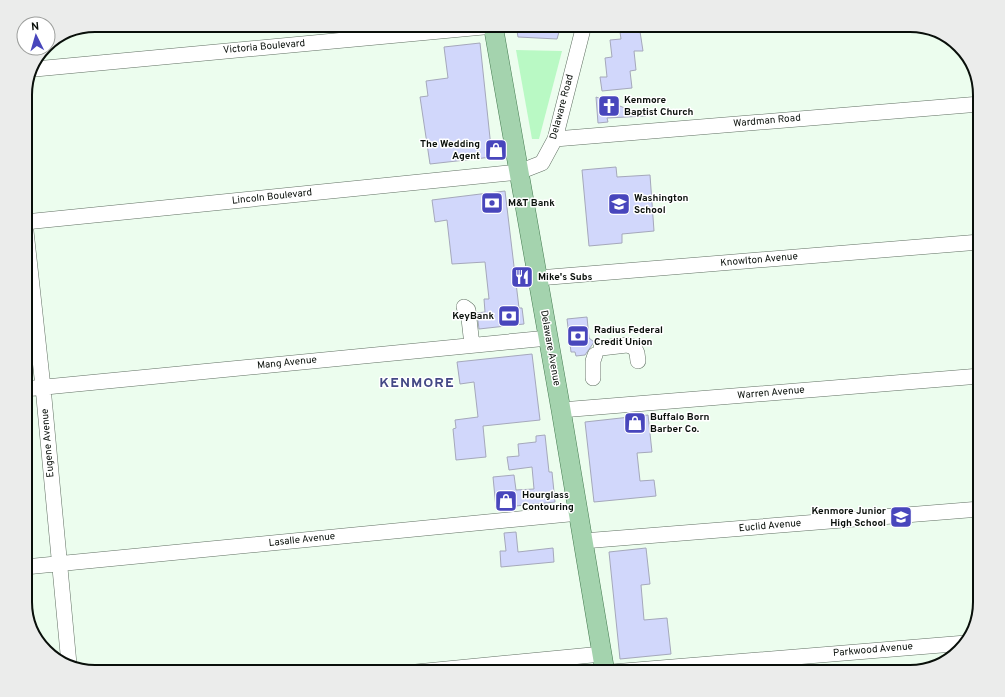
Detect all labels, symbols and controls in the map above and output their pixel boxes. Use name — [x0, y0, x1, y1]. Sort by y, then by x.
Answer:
north arrow — [16, 16, 56, 56]
text: N — [31, 20, 40, 34]
street label: Victoria Boulevard — [222, 37, 306, 57]
street label: Delaware Road — [547, 73, 577, 141]
church icon: Kenmore Baptist Church — [596, 93, 622, 119]
place label: Kenmore Baptist Church — [624, 94, 694, 119]
street label: Wardman Road — [733, 112, 801, 130]
shop icon: The Wedding Agent — [483, 137, 509, 163]
place label: The Wedding Agent — [420, 138, 480, 163]
street label: Lincoln Boulevard — [231, 186, 313, 208]
bank icon: M&T Bank — [479, 190, 505, 216]
school or university icon: Washington School — [606, 191, 632, 217]
place label: Washington School — [634, 192, 688, 217]
place label: M&T Bank — [508, 197, 555, 210]
street label: Knowlton Avenue — [720, 250, 798, 270]
restaurant icon: Mike's Subs — [509, 264, 535, 290]
place label: Mike's Subs — [538, 271, 592, 284]
bank icon: KeyBank — [496, 303, 522, 329]
street label: Delaware Avenue — [537, 309, 563, 387]
place label: KeyBank — [452, 310, 494, 323]
bank icon: Radius Federal Credit Union — [565, 323, 591, 349]
place label: Radius Federal Credit Union — [594, 324, 663, 349]
street label: Mang Avenue — [257, 353, 317, 373]
district label: KENMORE — [379, 375, 455, 392]
street label: Warren Avenue — [737, 384, 805, 402]
street label: Eugene Avenue — [39, 408, 57, 478]
shop icon: Buffalo Born Barber Co. — [622, 410, 648, 436]
place label: Buffalo Born Barber Co. — [650, 411, 709, 436]
shop icon: Hourglass Contouring — [493, 488, 519, 514]
place label: Hourglass Contouring — [522, 489, 574, 514]
school or university icon: Kenmore Junior High School — [888, 504, 914, 530]
place label: Kenmore Junior High School — [811, 505, 887, 530]
street label: Euclid Avenue — [738, 517, 802, 535]
street label: Lasalle Avenue — [268, 530, 336, 550]
street label: Parkwood Avenue — [833, 640, 913, 660]

